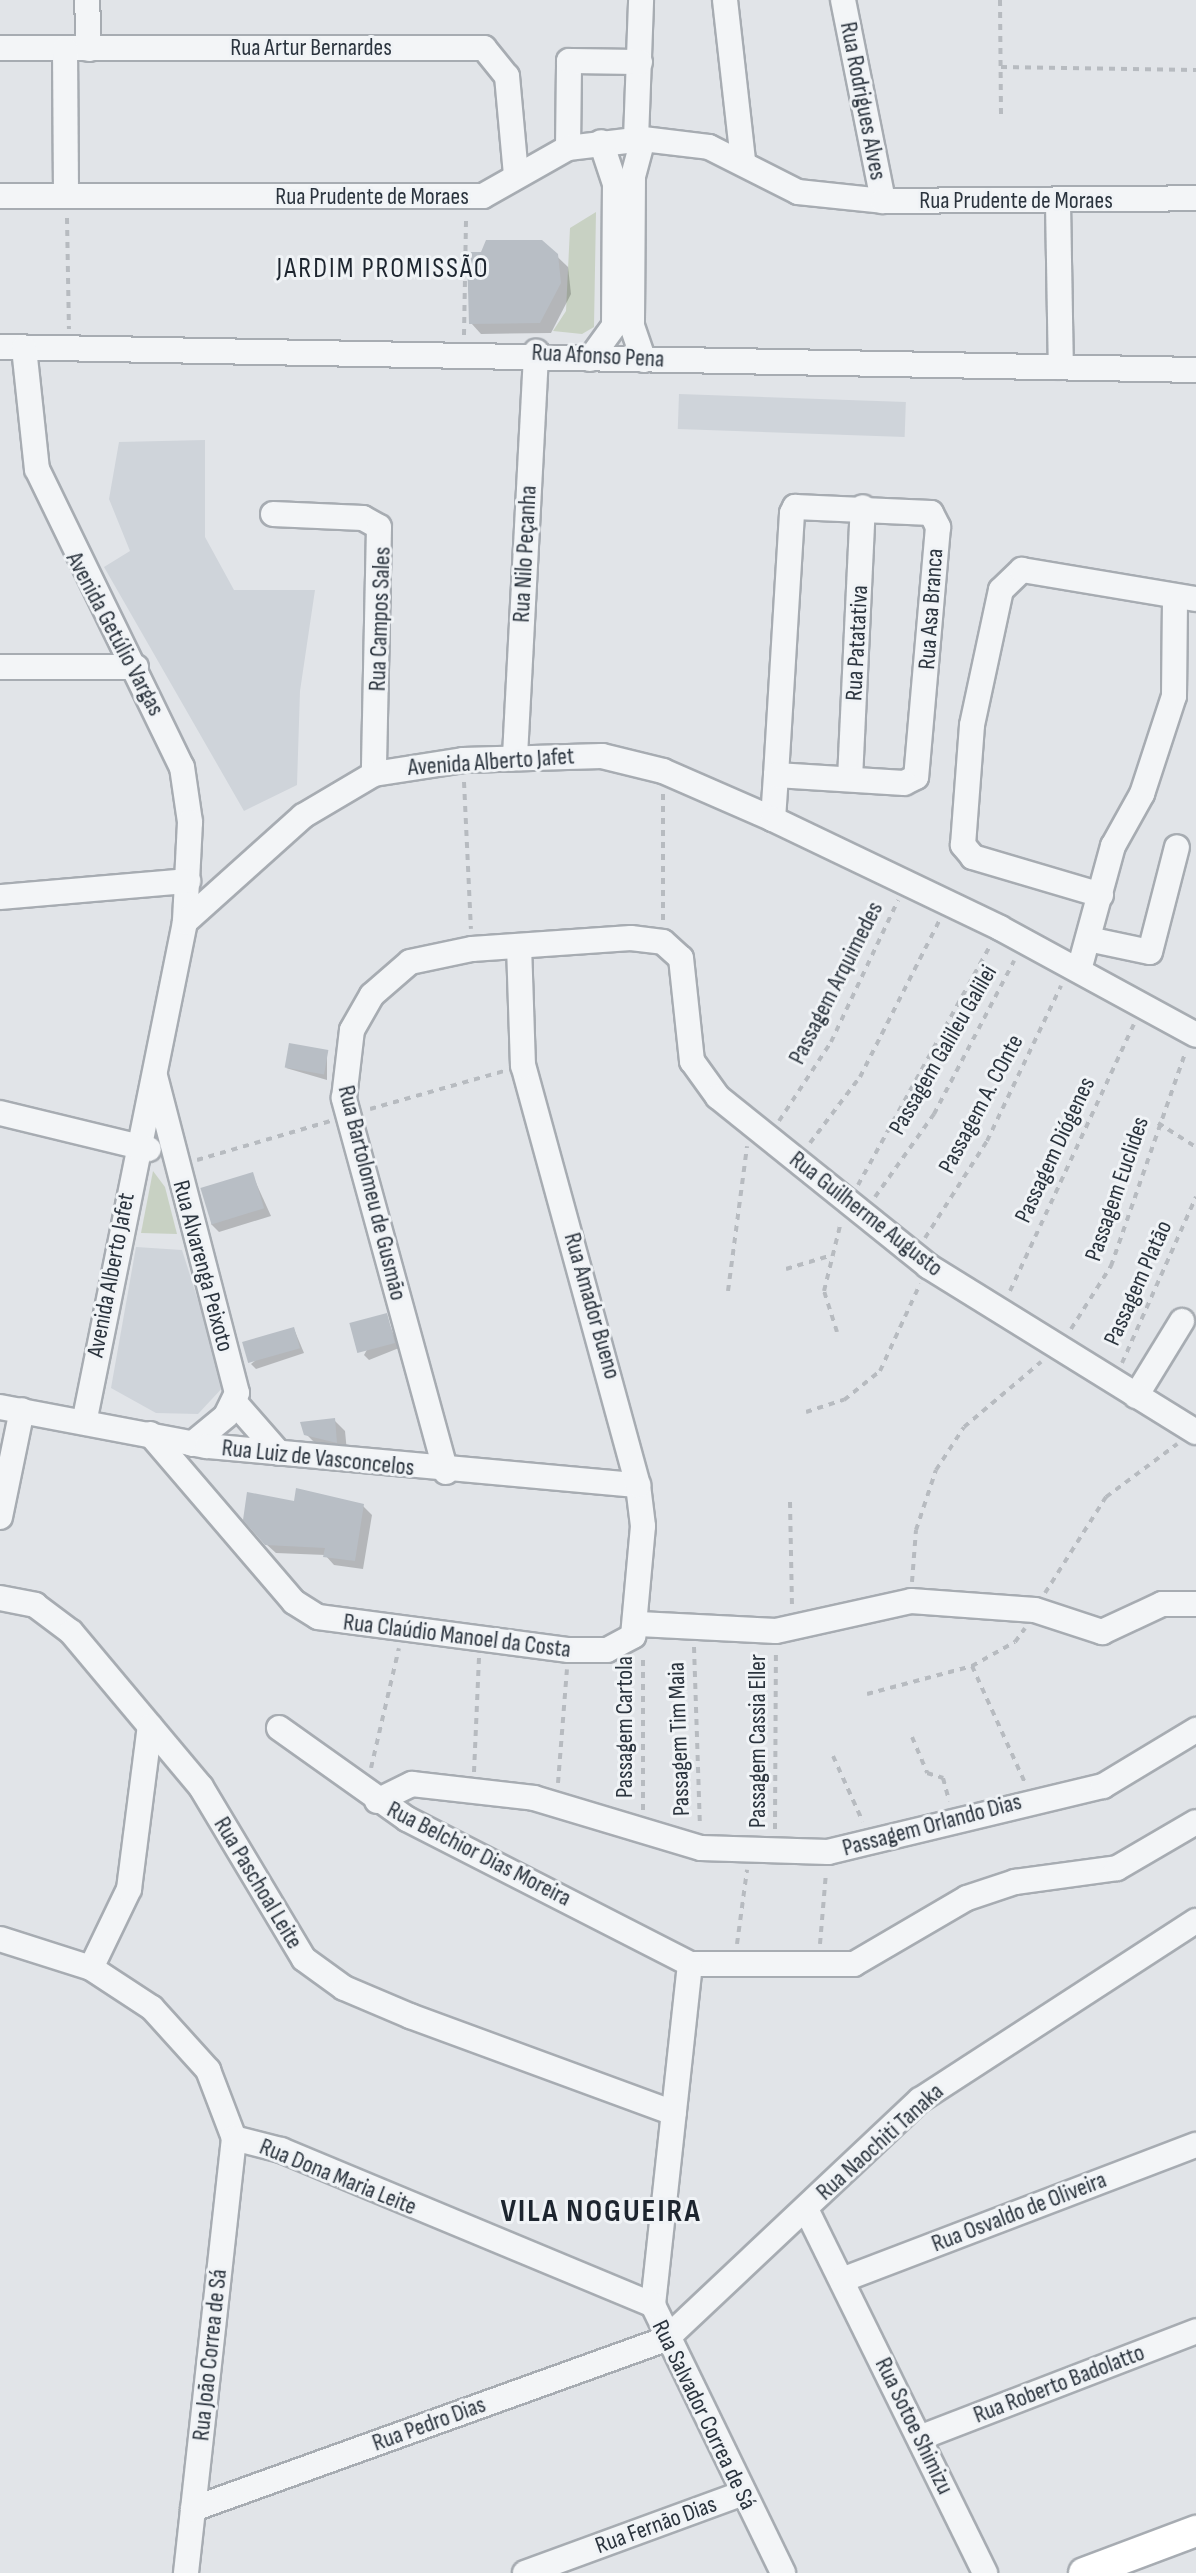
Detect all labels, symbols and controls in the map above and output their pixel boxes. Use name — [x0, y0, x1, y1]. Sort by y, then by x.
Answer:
street label: Rua Rodrigues Alves — [834, 20, 892, 182]
street label: Rua Artur Bernardes — [230, 34, 392, 62]
street label: Rua Prudente de Moraes — [275, 183, 469, 211]
street label: Rua Prudente de Moraes — [919, 187, 1113, 215]
district label: JARDIM PROMISSÃO — [277, 252, 489, 286]
street label: Rua Afonso Pena — [531, 338, 665, 374]
street label: Rua Nilo Peçanha — [507, 485, 543, 623]
street label: Rua Campos Sales — [363, 546, 397, 692]
street label: Avenida Getúlio Vargas — [60, 547, 170, 721]
street label: Rua Asa Branca — [912, 547, 950, 671]
street label: Rua Patatativa — [840, 584, 874, 702]
street label: Avenida Alberto Jafet — [407, 742, 575, 782]
street label: Passagem Arquimedes — [783, 897, 889, 1069]
street label: Passagem Galileu Galilei — [883, 960, 1003, 1140]
street label: Passagem A. COnte — [932, 1030, 1030, 1178]
street label: Passagem Diógenes — [1009, 1073, 1101, 1227]
street label: Rua Bartolomeu de Gusmão — [331, 1083, 413, 1303]
street label: Passagem Euclides — [1079, 1113, 1155, 1265]
street label: Rua Guilherme Augusto — [784, 1145, 948, 1283]
street label: Rua Alvarenga Peixoto — [166, 1177, 240, 1355]
street label: Avenida Alberto Jafet — [81, 1190, 141, 1360]
street label: Passagem Platão — [1098, 1216, 1178, 1350]
street label: Rua Amador Bueno — [557, 1230, 627, 1382]
street label: Rua Luiz de Vasconcelos — [220, 1434, 416, 1482]
street label: Rua Claúdio Manoel da Costa — [342, 1608, 572, 1664]
street label: Passagem Cassia Eller — [744, 1654, 772, 1828]
street label: Passagem Cartola — [611, 1656, 639, 1798]
street label: Passagem Tim Maia — [662, 1661, 696, 1817]
street label: Passagem Orlando Dias — [839, 1787, 1025, 1863]
street label: Rua Belchior Dias Moreira — [382, 1795, 576, 1913]
street label: Rua Paschoal Leite — [207, 1812, 309, 1954]
street label: Rua Naochiti Tanaka — [811, 2077, 949, 2207]
street label: Rua Dona Maria Leite — [255, 2132, 421, 2222]
street label: Rua Osvaldo de Oliveira — [928, 2165, 1110, 2259]
district label: VILA NOGUEIRA — [500, 2193, 702, 2231]
street label: Rua João Correa de Sá — [187, 2268, 233, 2442]
street label: Rua Salvador Correa de Sá — [646, 2315, 762, 2515]
street label: Rua Roberto Badolatto — [970, 2338, 1148, 2430]
street label: Rua Sotoe Shimizu — [869, 2353, 959, 2499]
street label: Rua Pedro Dias — [368, 2390, 490, 2458]
street label: Rua Fernão Dias — [591, 2490, 721, 2560]

